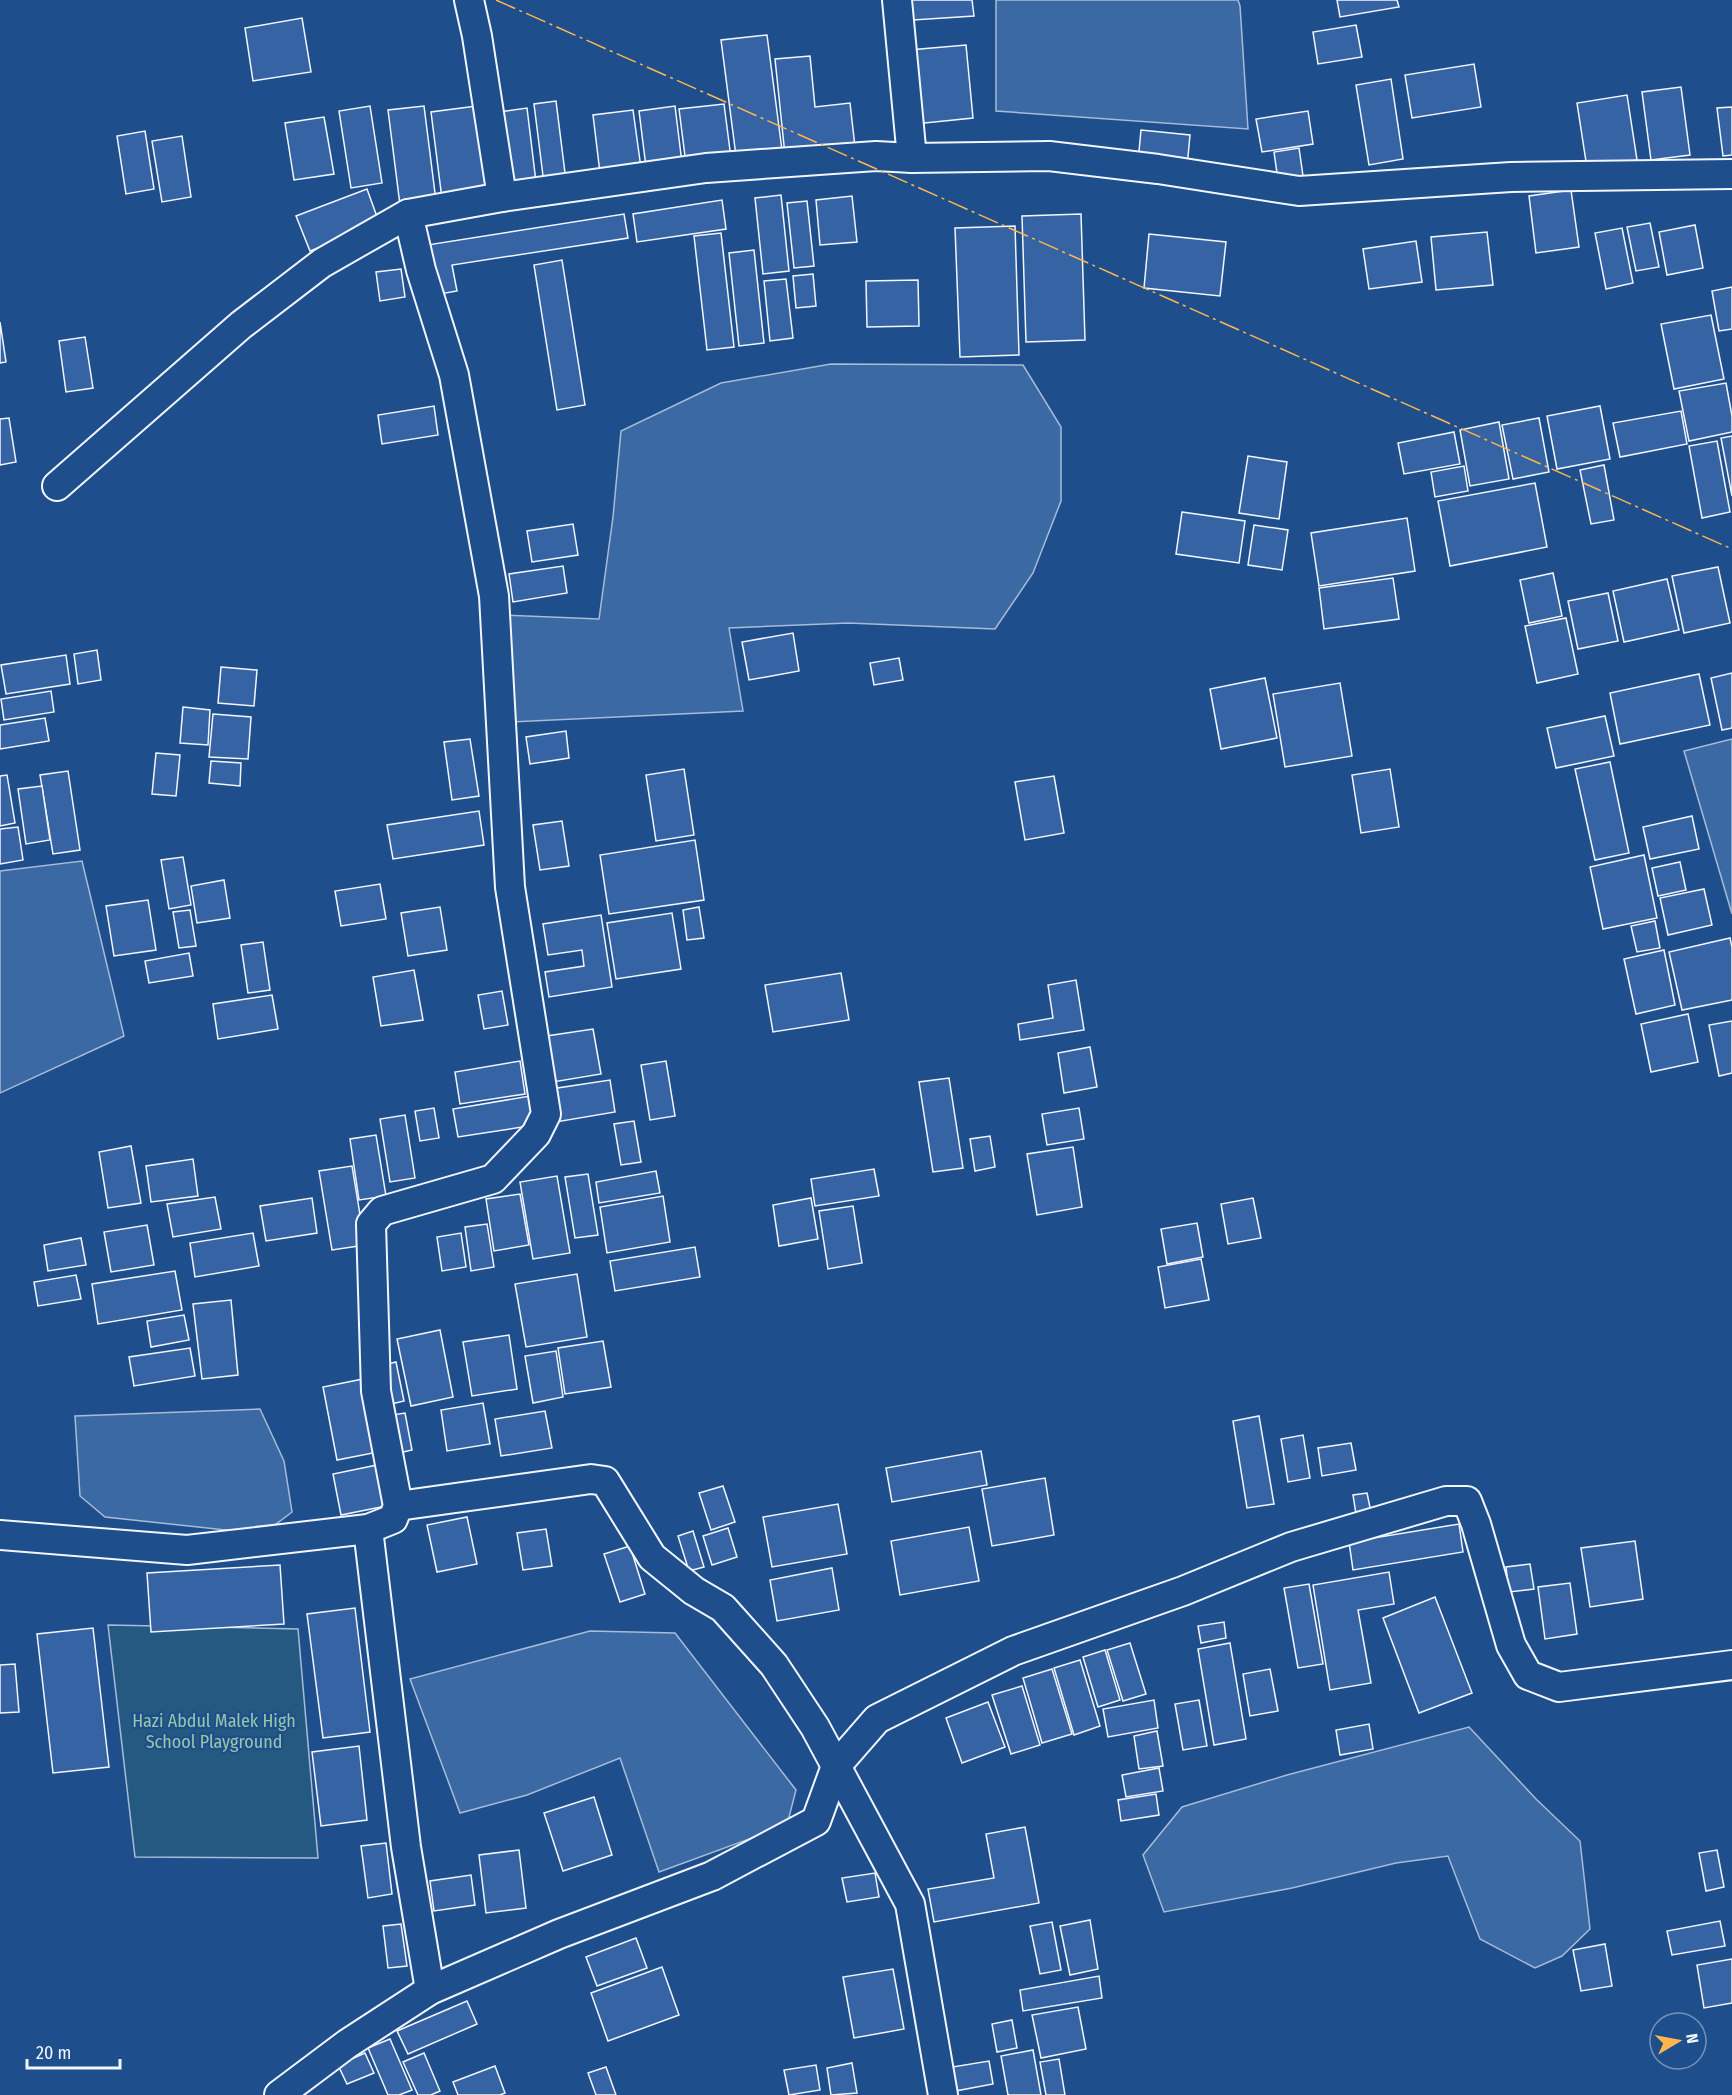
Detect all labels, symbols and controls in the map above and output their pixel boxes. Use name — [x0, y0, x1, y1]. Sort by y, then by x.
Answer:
park label: Hazi Abdul Malek High School Playground — [132, 1710, 296, 1753]
north arrow — [1648, 2011, 1708, 2071]
scale bar — [27, 2032, 120, 2070]
text: N — [1682, 2032, 1702, 2045]
text: 20 m — [36, 2042, 71, 2064]

